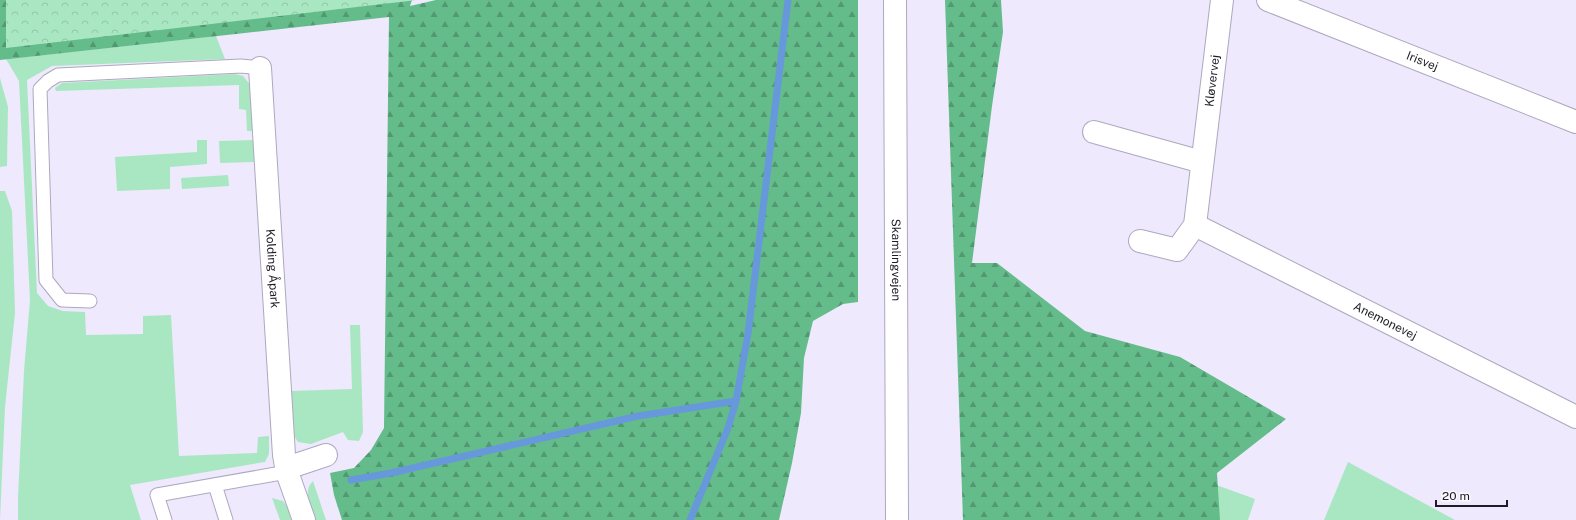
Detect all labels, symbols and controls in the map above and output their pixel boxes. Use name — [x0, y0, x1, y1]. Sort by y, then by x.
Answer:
street label: Irisvej — [1404, 49, 1440, 74]
street label: Kløvervej — [1202, 54, 1222, 108]
street label: Skamlingvejen — [889, 219, 903, 301]
street label: Kolding Åpark — [263, 229, 282, 309]
street label: Anemonevej — [1351, 299, 1419, 343]
scale bar — [1436, 482, 1507, 508]
text: 20 m — [1442, 489, 1470, 503]

